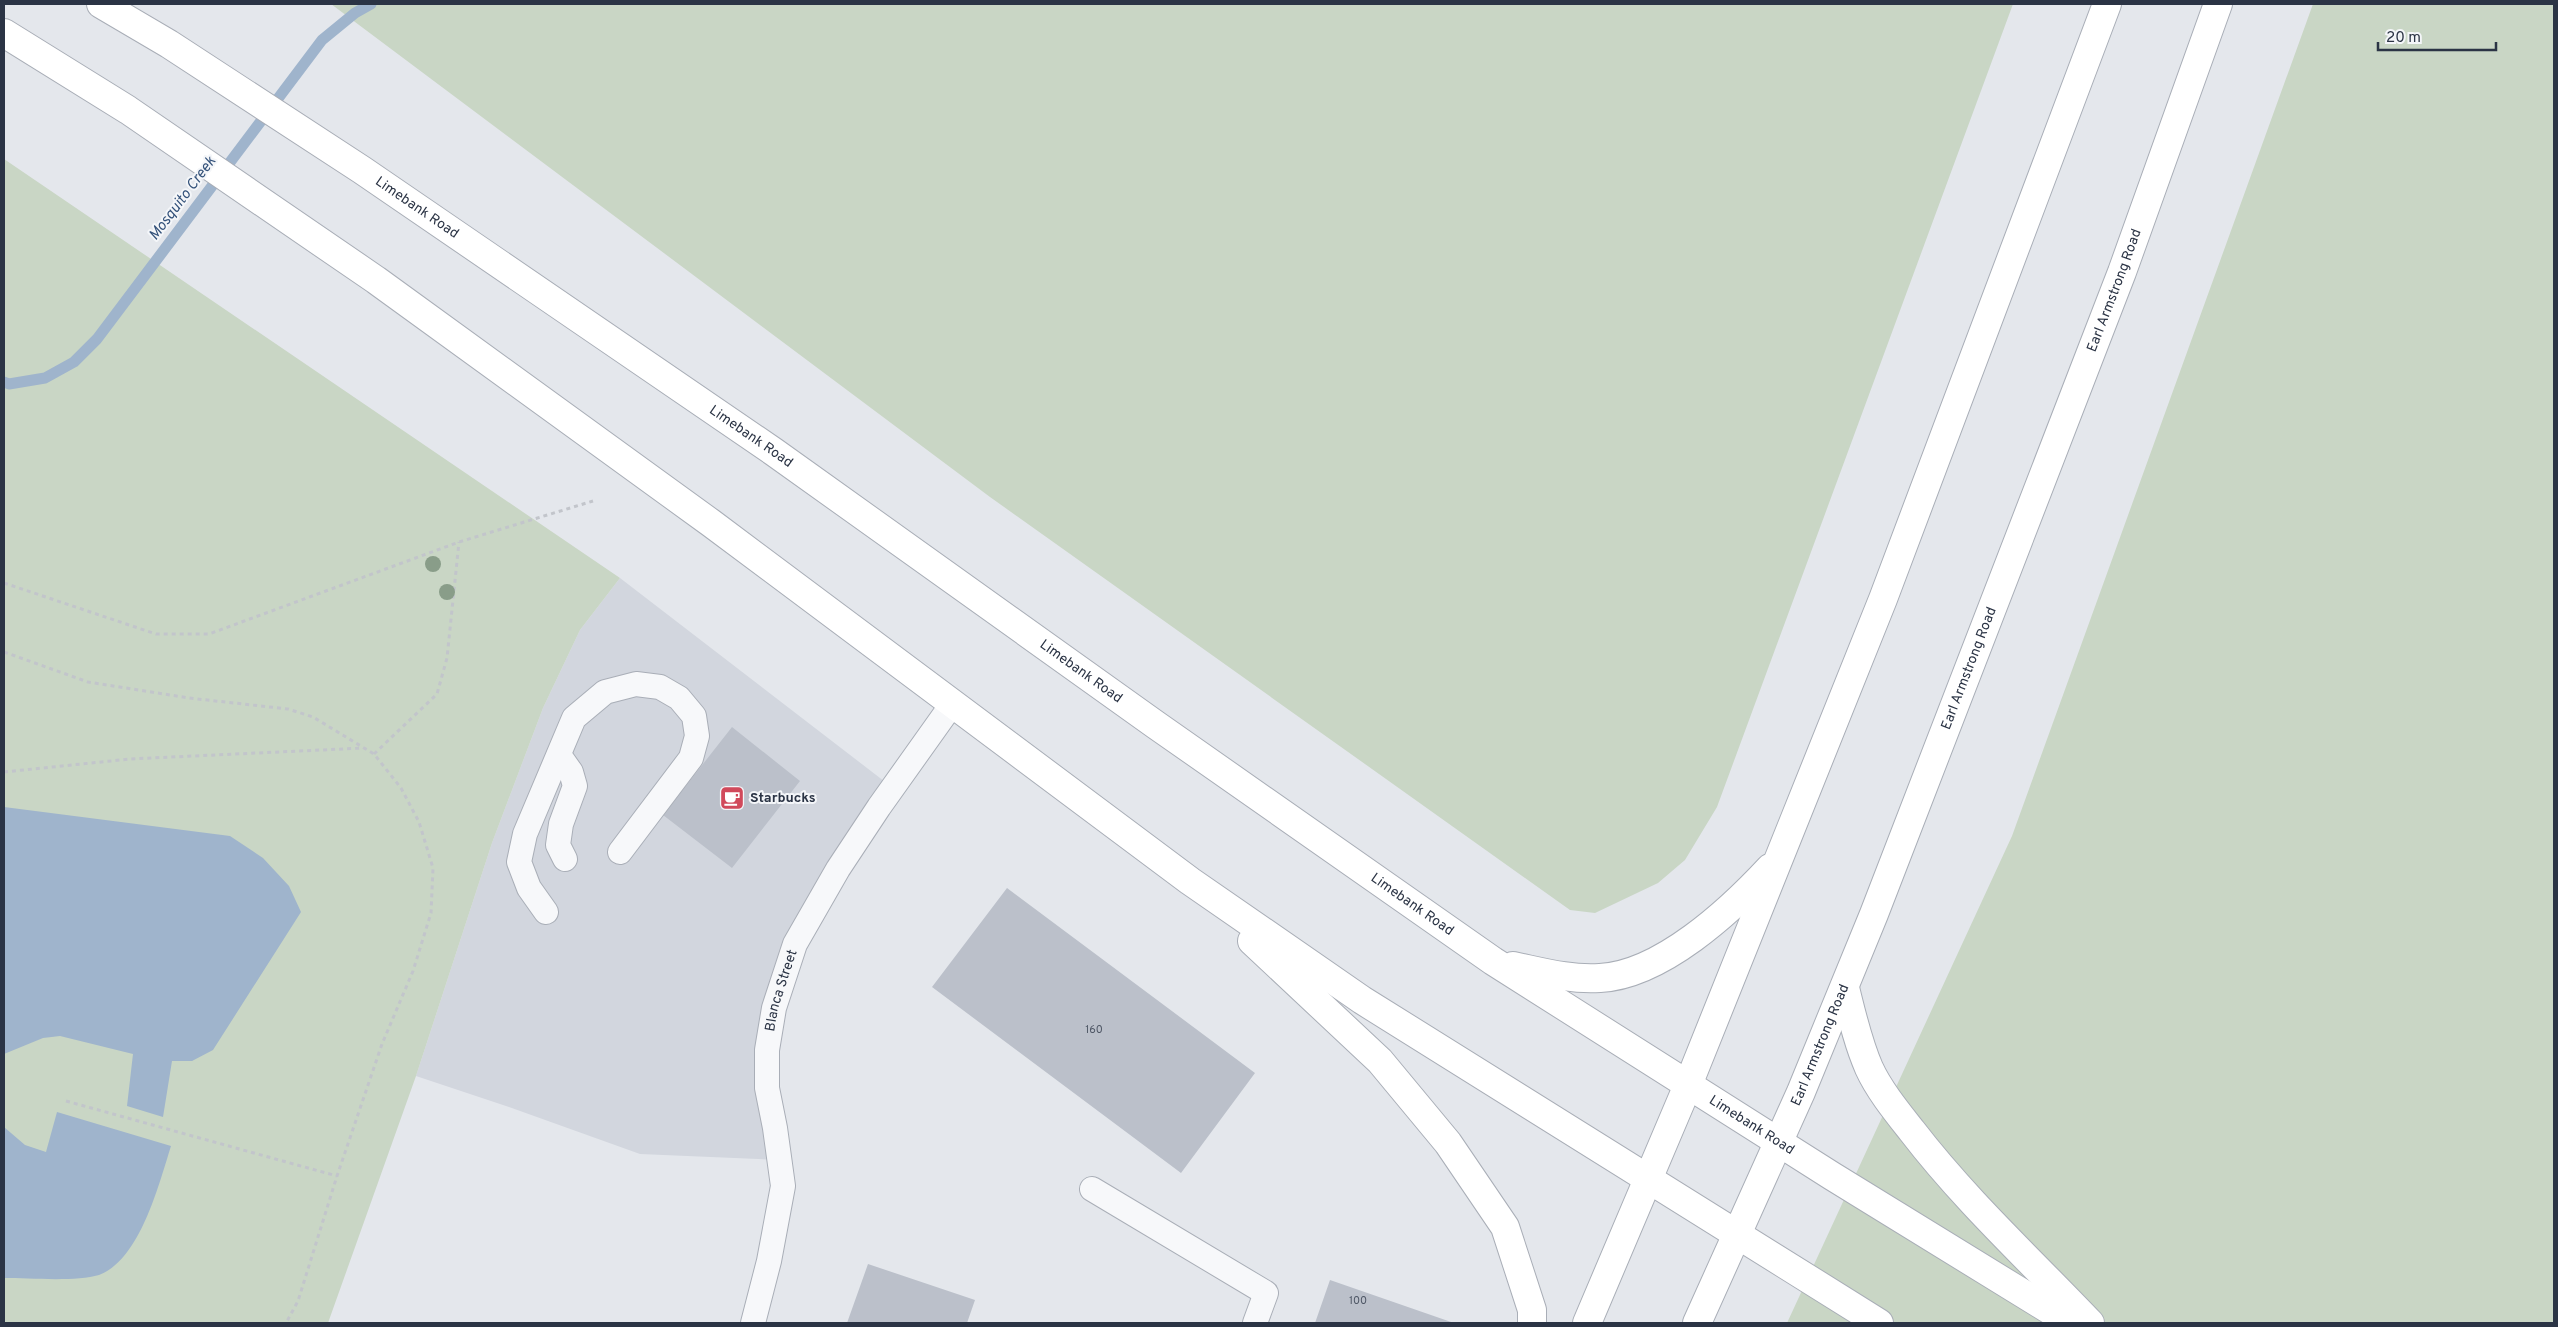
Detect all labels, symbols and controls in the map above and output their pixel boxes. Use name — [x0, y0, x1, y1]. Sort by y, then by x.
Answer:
scale bar — [2378, 20, 2496, 52]
text: 20 m — [2386, 29, 2421, 48]
water label: Mosquito Creek — [145, 153, 221, 245]
street label: Limebank Road — [372, 173, 462, 242]
street label: Earl Armstrong Road — [2083, 227, 2145, 354]
street label: Limebank Road — [706, 402, 796, 471]
street label: Earl Armstrong Road — [1937, 605, 2000, 732]
street label: Limebank Road — [1036, 636, 1126, 707]
cafe icon: Starbucks — [719, 785, 745, 811]
place label: Starbucks — [750, 790, 816, 807]
street label: Limebank Road — [1367, 869, 1457, 939]
street label: Blanca Street — [762, 947, 801, 1033]
street label: Earl Armstrong Road — [1787, 982, 1853, 1109]
house number: 160 — [1085, 1023, 1103, 1037]
street label: Limebank Road — [1706, 1092, 1798, 1158]
house number: 100 — [1349, 1294, 1367, 1308]

